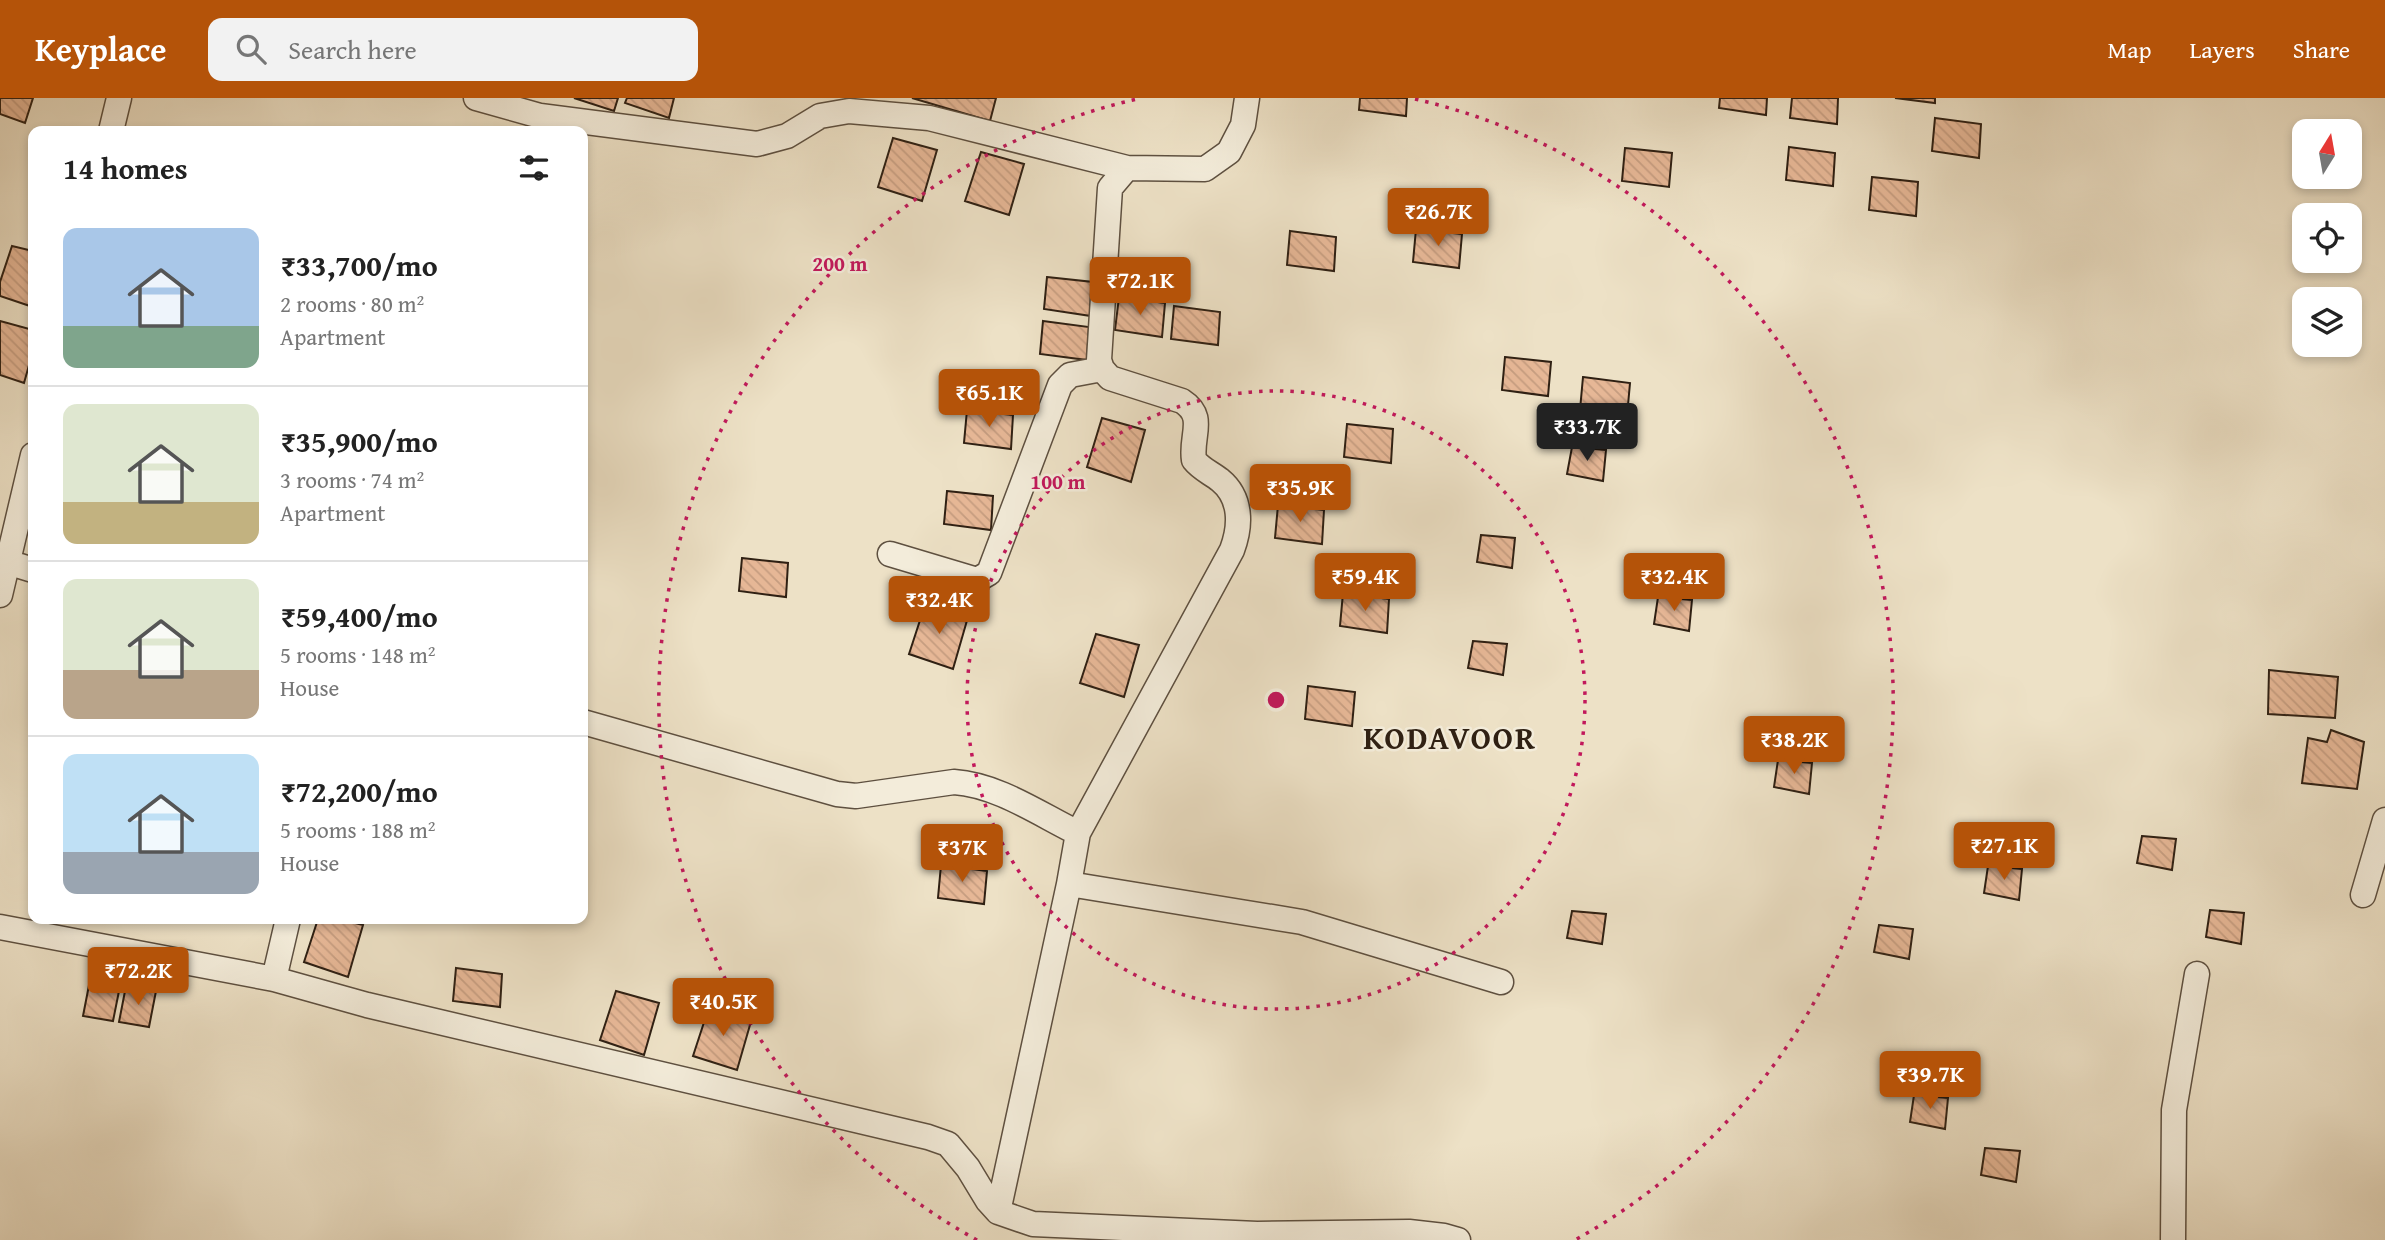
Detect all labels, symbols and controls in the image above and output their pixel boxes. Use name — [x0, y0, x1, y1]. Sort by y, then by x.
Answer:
search box — [208, 18, 698, 81]
text: Keyplace — [35, 25, 166, 73]
icon: search — [232, 30, 270, 68]
text: Search here — [288, 30, 417, 69]
text: Map — [2108, 32, 2151, 67]
text: Layers — [2189, 32, 2255, 67]
text: Share — [2293, 32, 2350, 67]
north arrow — [2292, 119, 2362, 189]
map controls — [2292, 119, 2362, 357]
text: 14 homes — [63, 146, 188, 190]
icon: filters — [515, 149, 553, 187]
pin: ₹26.7K — [1381, 188, 1495, 248]
text: ₹26.7K — [1404, 194, 1472, 227]
button: locate — [2292, 203, 2362, 273]
text: ₹33,700/mo — [280, 243, 438, 287]
text: 200 m — [812, 248, 868, 279]
icon: home — [119, 256, 203, 340]
pin: ₹72.1K — [1083, 258, 1197, 317]
text: ₹72.1K — [1106, 263, 1174, 296]
text: 2 rooms · 80 m² — [280, 287, 424, 320]
button: layers — [2292, 287, 2362, 357]
text: Apartment — [280, 320, 385, 353]
pin: ₹65.1K — [932, 370, 1046, 429]
text: ₹65.1K — [955, 375, 1023, 408]
pin: ₹33.7K — [1530, 404, 1644, 463]
text: ₹33.7K — [1553, 409, 1621, 442]
text: ₹35,900/mo — [280, 419, 438, 463]
icon: home — [119, 432, 203, 516]
text: 3 rooms · 74 m² — [280, 463, 424, 496]
pin: ₹35.9K — [1243, 464, 1357, 524]
text: 100 m — [1030, 466, 1086, 497]
text: ₹35.9K — [1266, 470, 1334, 503]
text: Apartment — [280, 496, 385, 529]
pin: ₹59.4K — [1308, 554, 1422, 613]
pin: ₹32.4K — [1617, 554, 1731, 613]
text: ₹59.4K — [1331, 559, 1399, 592]
text: ₹32.4K — [1640, 559, 1708, 592]
pin: ₹32.4K — [882, 576, 996, 636]
text: ₹32.4K — [905, 582, 973, 615]
text: ₹59,400/mo — [280, 594, 438, 638]
icon: home — [119, 607, 203, 691]
text: 5 rooms · 148 m² — [280, 638, 435, 671]
text: House — [280, 671, 339, 704]
centre of rings — [1264, 688, 1288, 712]
district label: KODAVOOR — [1363, 714, 1537, 761]
pin: ₹38.2K — [1737, 716, 1851, 776]
text: ₹38.2K — [1760, 722, 1828, 755]
text: ₹72,200/mo — [280, 769, 438, 813]
icon: home — [119, 782, 203, 866]
text: 5 rooms · 188 m² — [280, 813, 435, 846]
pin: ₹27.1K — [1947, 822, 2061, 882]
pin: ₹37K — [921, 824, 1003, 884]
text: ₹27.1K — [1970, 828, 2038, 861]
text: ₹37K — [937, 830, 987, 863]
text: House — [280, 846, 339, 879]
pin: ₹72.2K — [81, 948, 195, 1007]
text: ₹72.2K — [104, 953, 172, 986]
pin: ₹40.5K — [666, 978, 780, 1038]
text: ₹40.5K — [689, 984, 757, 1017]
pin: ₹39.7K — [1873, 1052, 1987, 1111]
text: ₹39.7K — [1896, 1057, 1964, 1090]

